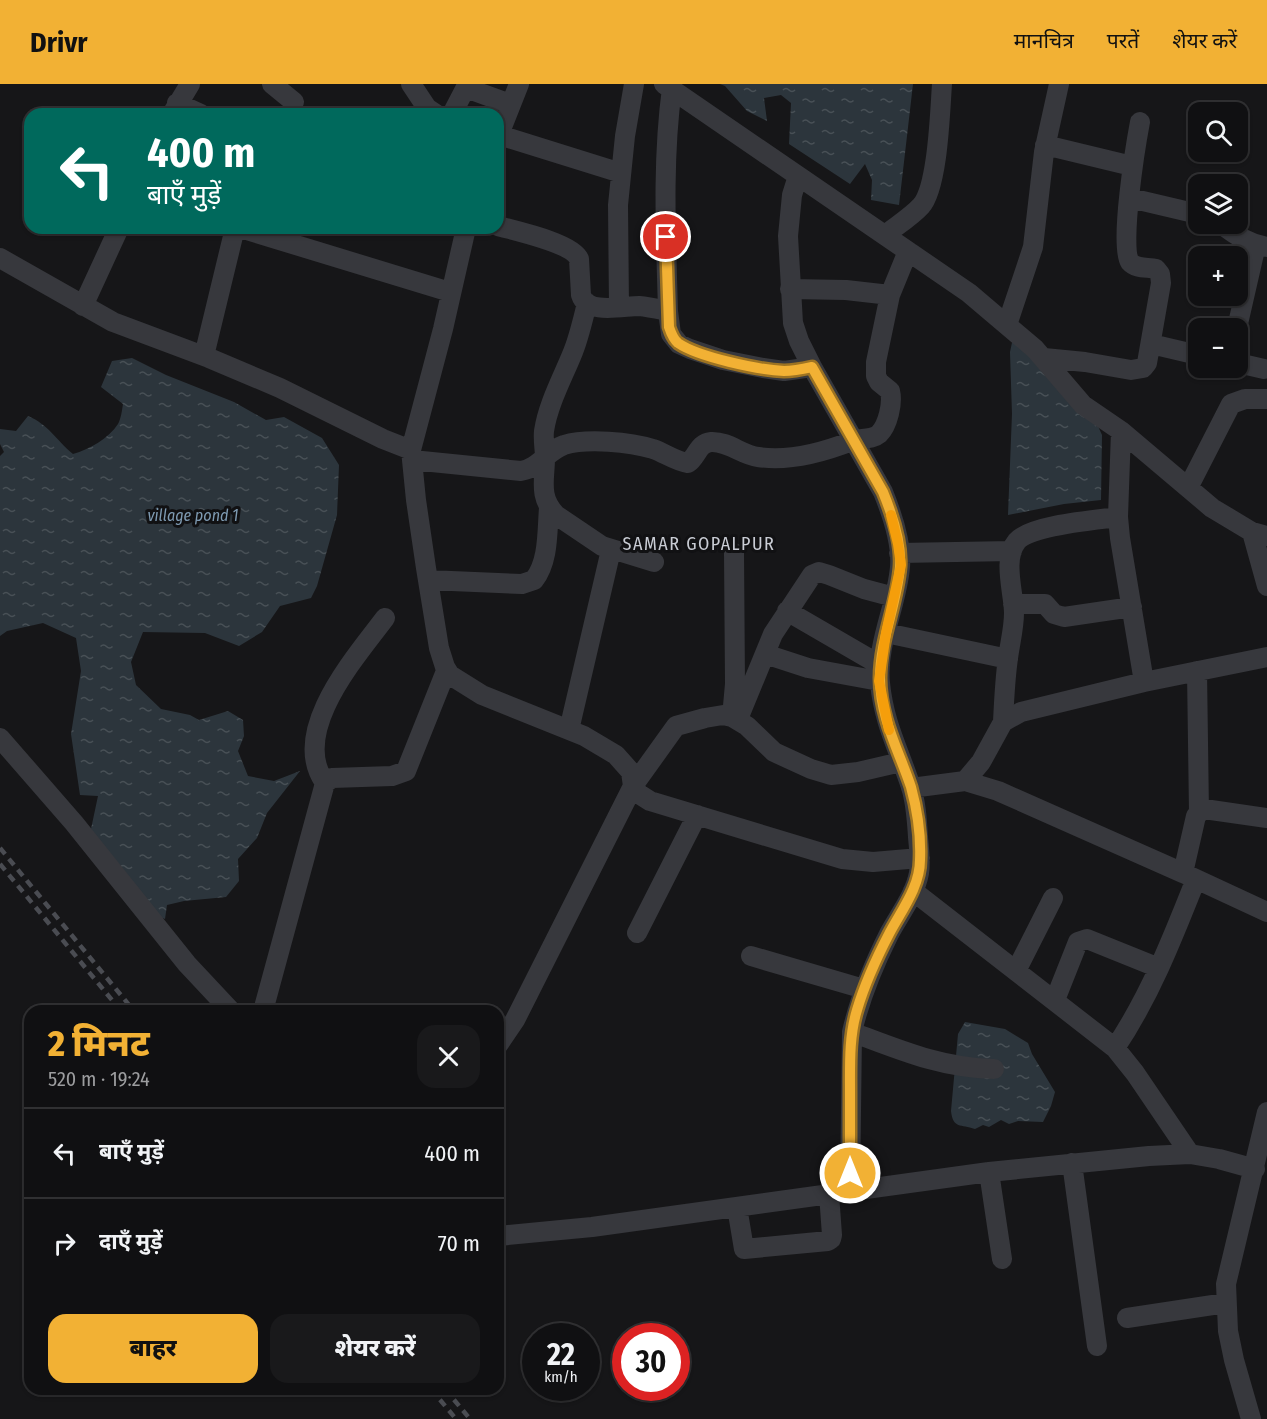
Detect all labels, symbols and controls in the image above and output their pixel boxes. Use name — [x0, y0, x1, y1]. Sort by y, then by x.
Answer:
text: Drivr — [30, 26, 88, 59]
text: मानचित्र — [1014, 28, 1074, 54]
text: परतें — [1107, 28, 1139, 54]
text: शेयर करें — [1172, 28, 1237, 54]
map controls — [1188, 102, 1248, 378]
button: search — [1188, 102, 1248, 162]
text: 400 m — [147, 128, 255, 178]
icon: left — [48, 132, 126, 210]
button: layers — [1188, 174, 1248, 234]
text: बाएँ मुड़ें — [147, 179, 221, 211]
pin — [640, 211, 691, 262]
icon: arrive — [649, 220, 682, 253]
button: + — [1188, 246, 1248, 306]
button: − — [1188, 318, 1248, 378]
water label: village pond 1 — [147, 506, 239, 525]
district label: SAMAR GOPALPUR — [623, 533, 775, 555]
text: 2 मिनट — [48, 1022, 150, 1066]
button: close — [417, 1025, 480, 1088]
text: 520 m · 19:24 — [48, 1067, 150, 1091]
icon: left — [48, 1137, 81, 1170]
text: बाएँ मुड़ें — [99, 1138, 164, 1165]
text: 400 m — [424, 1140, 480, 1167]
position arrow — [818, 1141, 882, 1205]
icon: right — [48, 1227, 81, 1260]
text: दाएँ मुड़ें — [99, 1228, 163, 1255]
text: 70 m — [438, 1230, 480, 1257]
button: बाहर — [48, 1314, 258, 1383]
button: शेयर करें — [270, 1314, 480, 1383]
speed limit sign: 30 — [612, 1323, 690, 1401]
text: 22 — [547, 1337, 575, 1373]
text: km/h — [544, 1368, 578, 1386]

